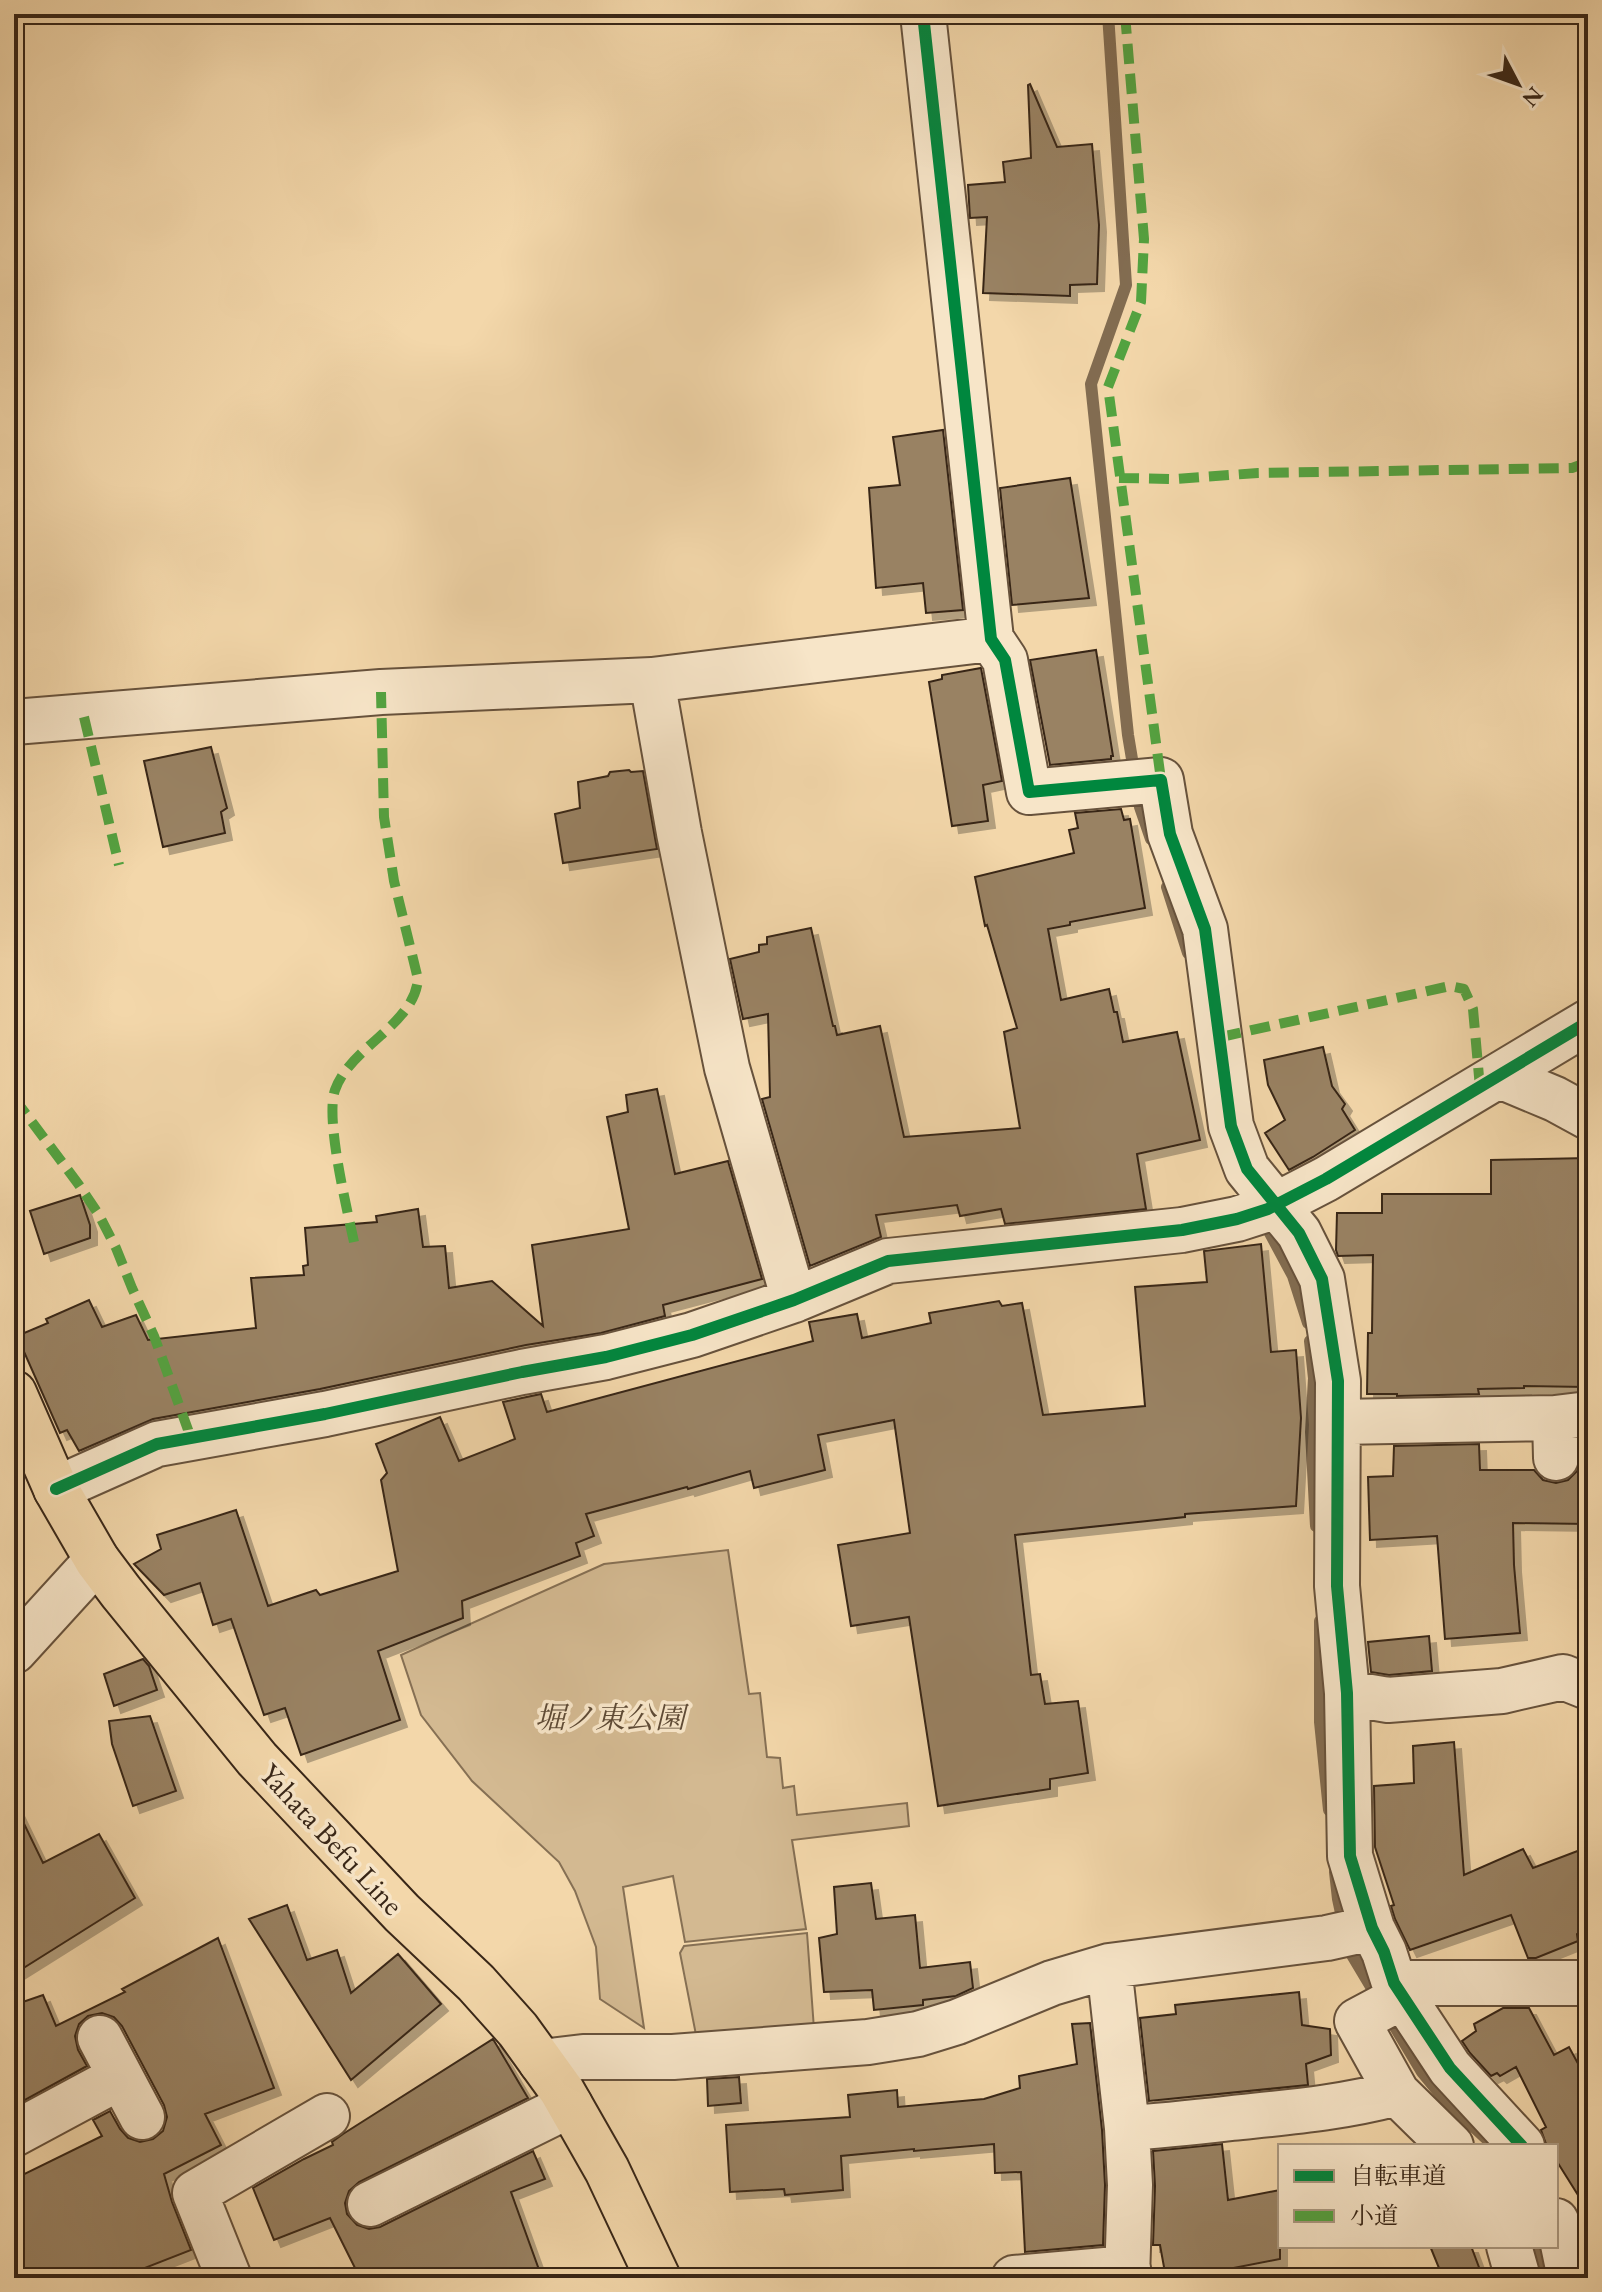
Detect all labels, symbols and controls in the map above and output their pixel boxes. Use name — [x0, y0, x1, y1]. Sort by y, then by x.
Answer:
north arrow — [1478, 44, 1558, 124]
text: N — [1516, 81, 1550, 113]
park label: 堀ノ東公園 — [535, 1698, 690, 1737]
street label: Yahata Befu Line — [252, 1755, 412, 1923]
legend — [1278, 2144, 1558, 2248]
text: 自転車道 — [1350, 2160, 1446, 2191]
text: 小道 — [1350, 2200, 1398, 2231]

